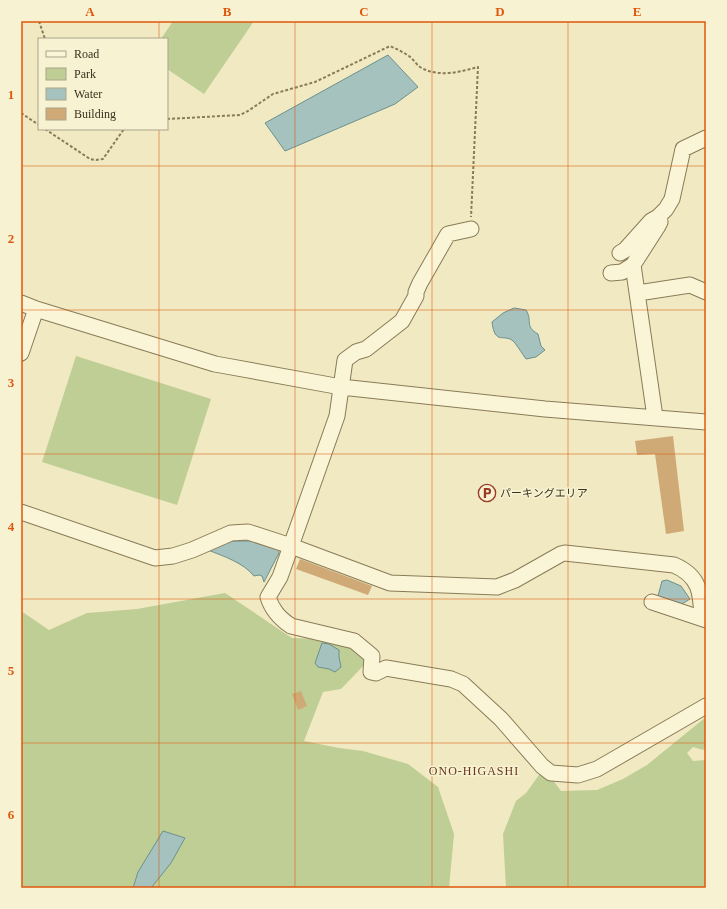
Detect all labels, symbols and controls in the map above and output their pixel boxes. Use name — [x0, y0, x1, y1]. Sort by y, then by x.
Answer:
text: A — [85, 4, 95, 19]
text: B — [223, 4, 232, 19]
text: C — [359, 4, 369, 19]
text: D — [495, 4, 505, 19]
text: E — [633, 4, 641, 19]
legend — [38, 38, 168, 130]
text: Road — [74, 47, 99, 61]
text: Park — [74, 67, 96, 81]
text: 1 — [8, 87, 14, 102]
text: Water — [74, 87, 102, 101]
text: Building — [74, 107, 116, 121]
text: 2 — [8, 231, 14, 246]
text: 3 — [8, 375, 15, 390]
parking icon: パーキングエリア — [477, 483, 497, 503]
place label: パーキングエリア — [500, 487, 588, 499]
text: 4 — [8, 519, 15, 534]
text: 5 — [8, 663, 15, 678]
district label: ONO-HIGASHI — [429, 764, 519, 778]
text: 6 — [8, 807, 15, 822]

